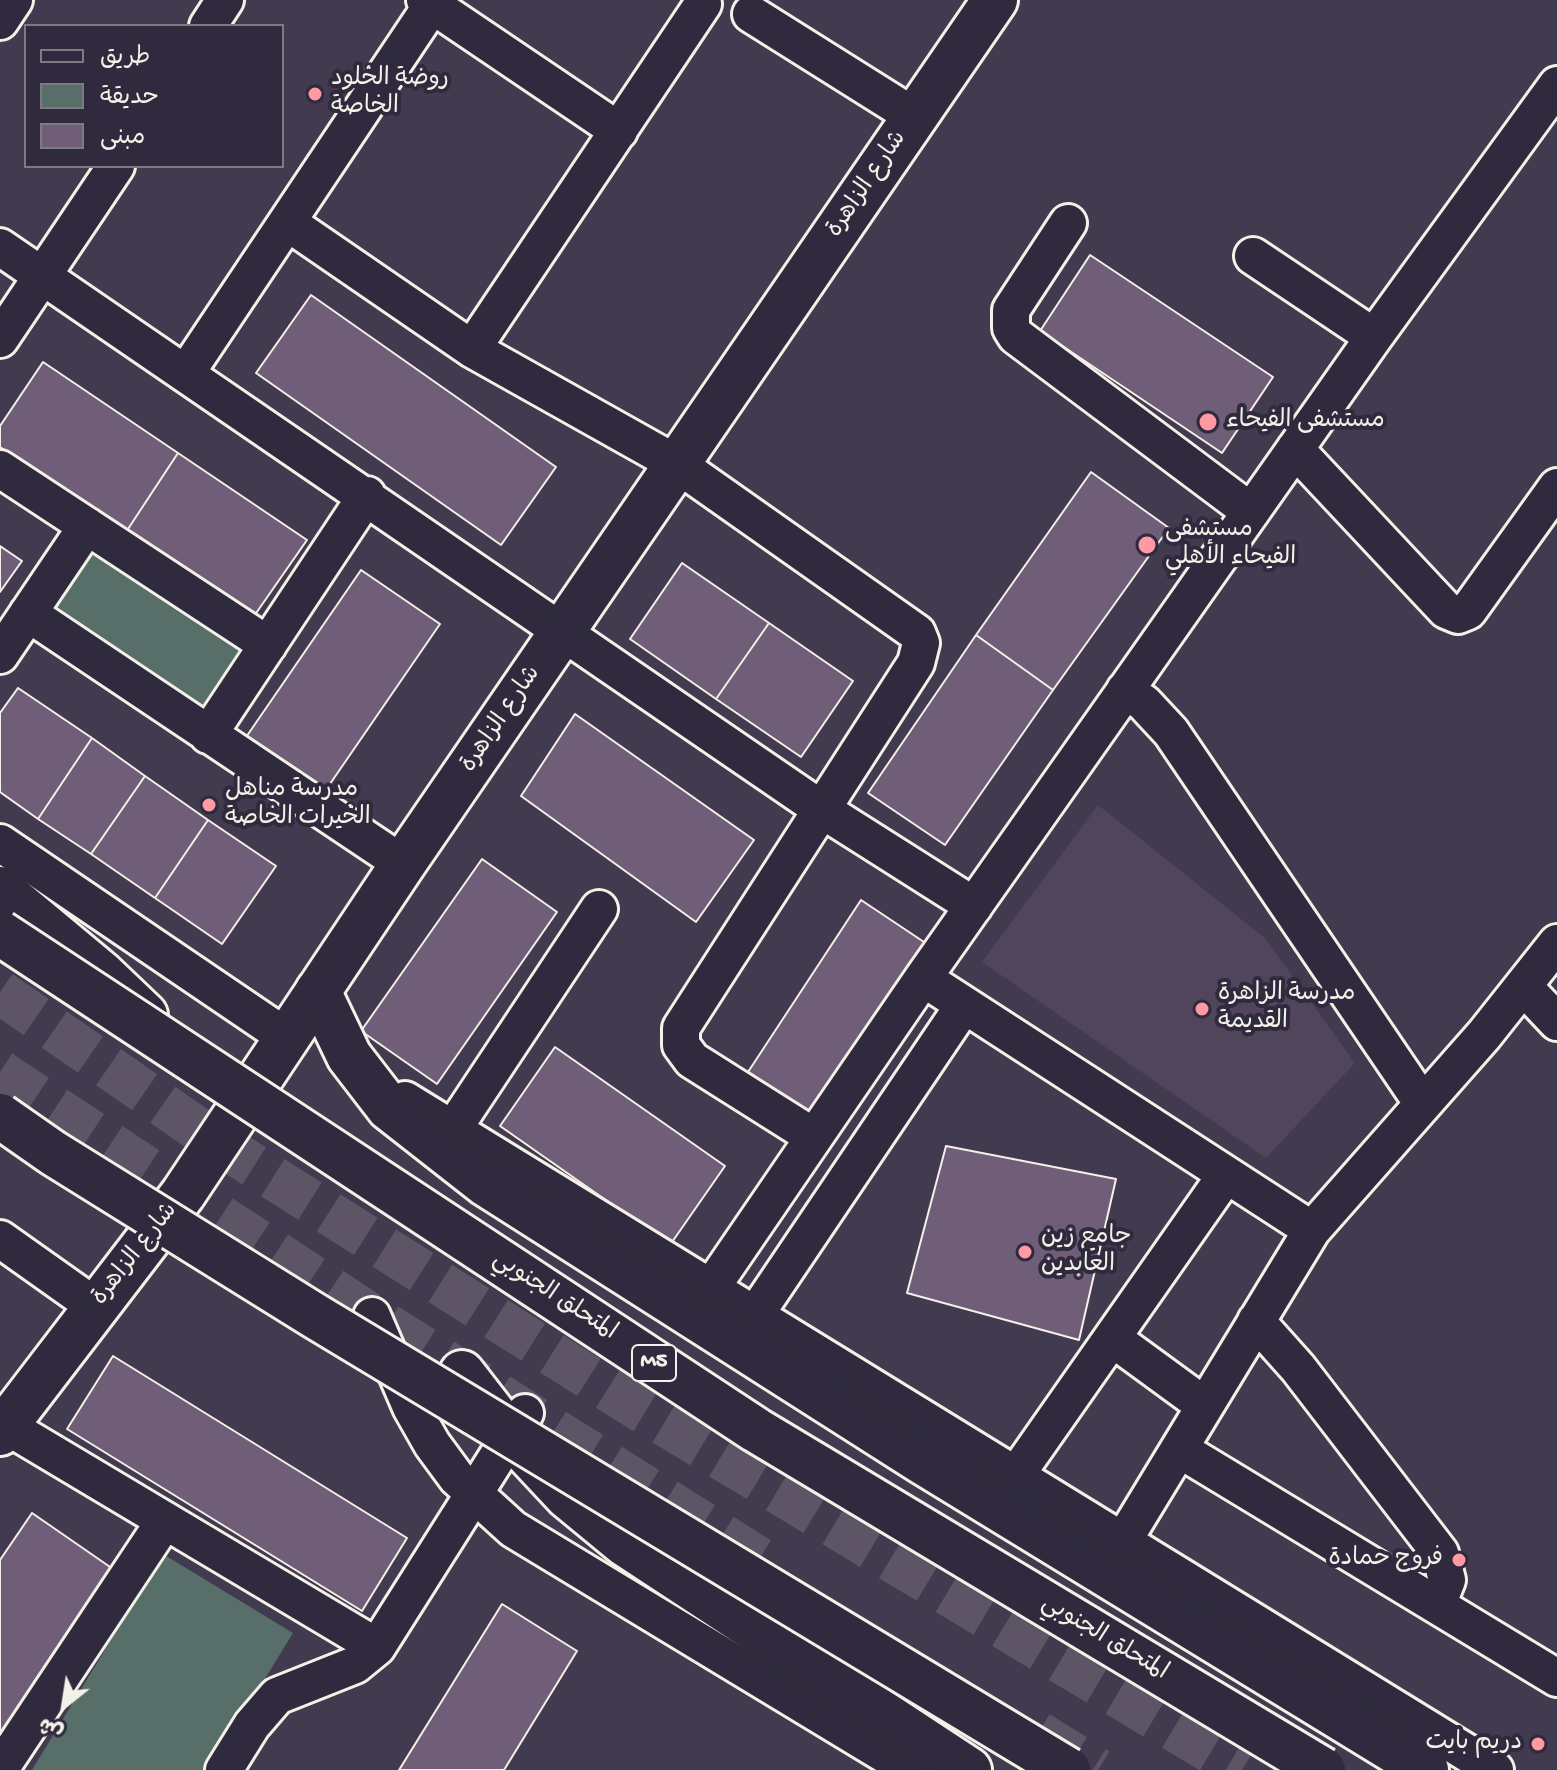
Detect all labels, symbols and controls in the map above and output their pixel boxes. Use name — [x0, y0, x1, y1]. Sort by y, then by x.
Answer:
legend — [24, 24, 284, 168]
text: طريق — [100, 44, 150, 73]
place label: روضة الخلود الخاصة — [331, 66, 449, 122]
text: حديقة — [100, 84, 159, 113]
marker: روضة الخلود الخاصة — [306, 85, 324, 103]
text: مبنى — [100, 124, 145, 153]
street label: شارع الزاهرة — [822, 126, 914, 244]
place label: مستشفى الفيحاء — [1226, 408, 1385, 436]
marker: مستشفى الفيحاء — [1197, 411, 1219, 433]
place label: مستشفى الفيحاء الأهلي — [1165, 517, 1296, 573]
marker: مستشفى الفيحاء الأهلي — [1136, 534, 1158, 556]
street label: شارع الزاهرة — [456, 661, 548, 779]
place label: مدرسة مناهل الخيرات الخاصة — [225, 777, 371, 833]
marker: مدرسة مناهل الخيرات الخاصة — [200, 796, 218, 814]
place label: مدرسة الزاهرة القديمة — [1218, 981, 1355, 1037]
marker: مدرسة الزاهرة القديمة — [1193, 1000, 1211, 1018]
street label: شارع الزاهرة — [87, 1198, 185, 1312]
place label: جامع زين العابدين — [1041, 1224, 1131, 1280]
marker: جامع زين العابدين — [1016, 1243, 1034, 1261]
street label: المتحلق الجنوبي — [486, 1246, 622, 1348]
road number: M5 — [632, 1345, 676, 1381]
place label: فروج حمادة — [1328, 1546, 1443, 1574]
marker: فروج حمادة — [1450, 1551, 1468, 1569]
street label: المتحلق الجنوبي — [1035, 1590, 1173, 1688]
north arrow — [24, 1666, 104, 1746]
text: ش — [35, 1709, 69, 1744]
place label: دريم بايت — [1426, 1730, 1522, 1758]
marker: دريم بايت — [1529, 1735, 1547, 1753]

